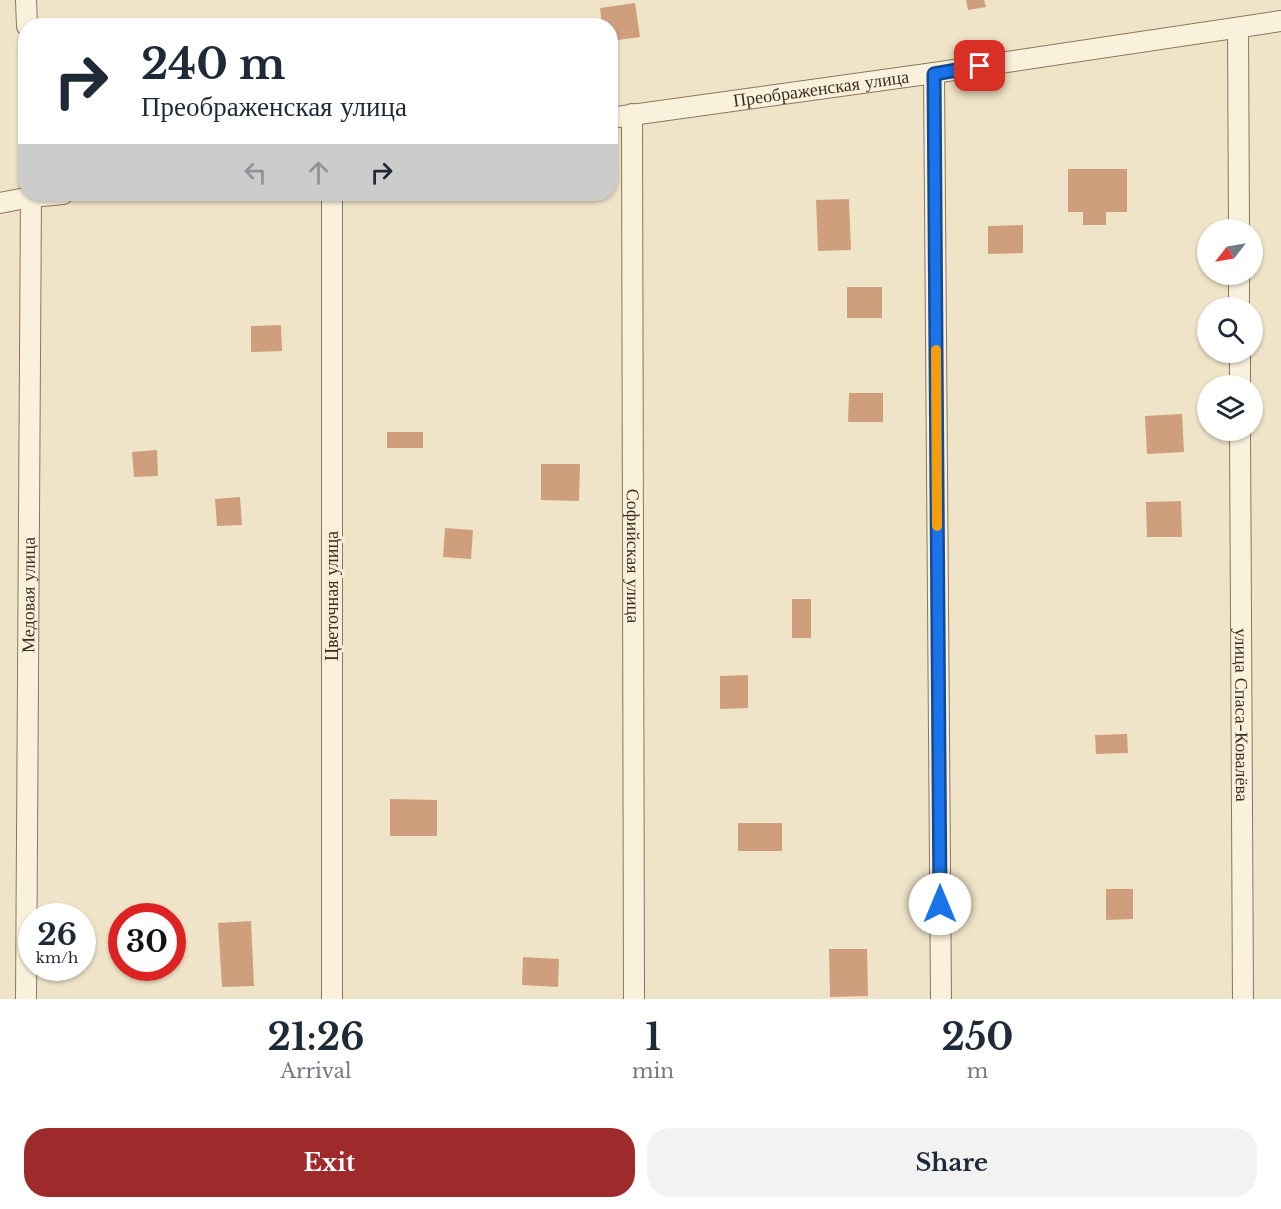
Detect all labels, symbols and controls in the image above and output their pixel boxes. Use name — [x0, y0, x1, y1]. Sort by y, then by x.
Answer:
text: 240 m — [141, 38, 286, 90]
pin — [954, 40, 1005, 91]
icon: right — [42, 42, 120, 120]
icon: arrive — [963, 49, 996, 82]
street label: Преображенская улица — [732, 66, 910, 112]
text: Преображенская улица — [141, 90, 407, 123]
icon: left — [239, 156, 272, 189]
icon: ahead — [302, 156, 335, 189]
icon: right — [365, 156, 398, 189]
north arrow — [1197, 219, 1263, 285]
map controls — [1197, 219, 1263, 441]
button: search — [1197, 297, 1263, 363]
button: layers — [1197, 375, 1263, 441]
street label: Софийская улица — [622, 489, 644, 623]
street label: Цветочная улица — [321, 531, 343, 661]
street label: Медовая улица — [17, 537, 40, 653]
street label: улица Спаса-Ковалёва — [1230, 628, 1253, 802]
position arrow — [908, 872, 972, 936]
speed limit sign: 30 — [108, 903, 186, 981]
text: 26 — [37, 916, 77, 953]
text: km/h — [36, 948, 78, 967]
text: 21:26 — [267, 1015, 365, 1060]
text: 1 — [645, 1015, 661, 1060]
text: 250 — [941, 1015, 1014, 1060]
text: Arrival — [281, 1059, 351, 1083]
text: min — [632, 1059, 674, 1083]
text: m — [967, 1059, 988, 1083]
button: Exit — [24, 1128, 635, 1197]
button: Share — [647, 1128, 1257, 1197]

